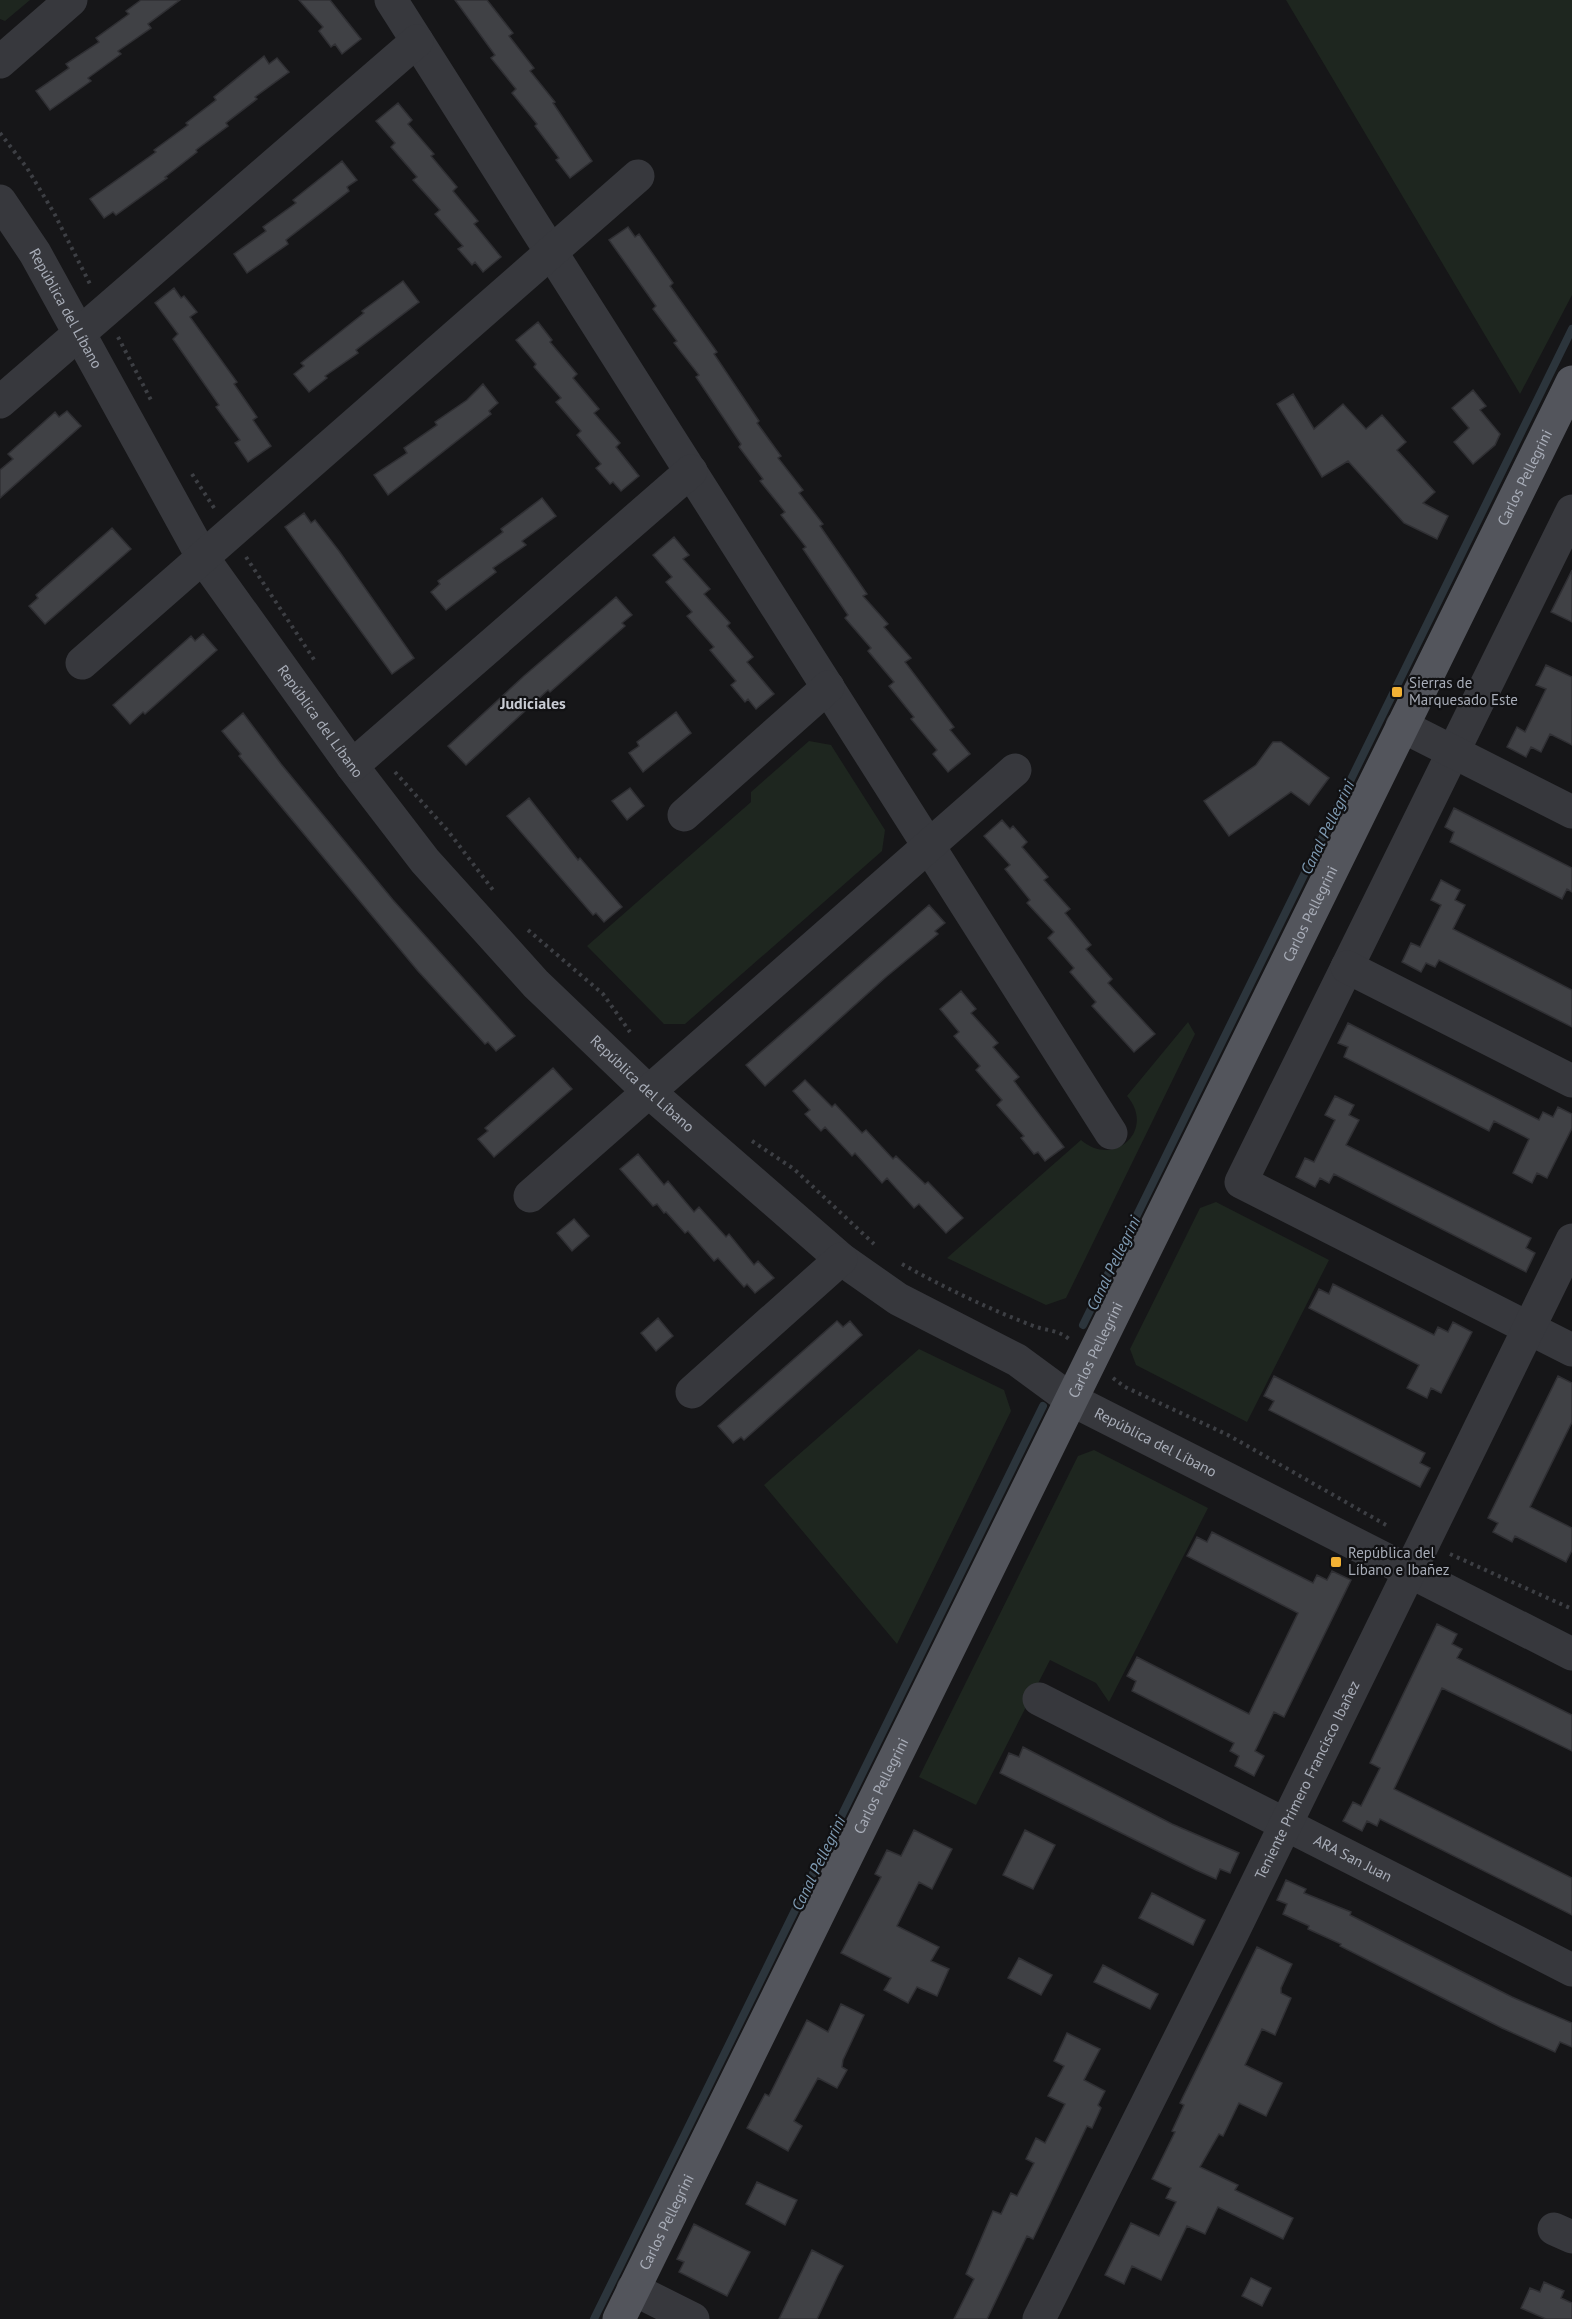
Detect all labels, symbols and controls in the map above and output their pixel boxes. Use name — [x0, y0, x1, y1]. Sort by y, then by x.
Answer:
street label: República del Líbano — [25, 245, 107, 372]
street label: Carlos Pellegrini — [1493, 426, 1556, 529]
street label: República del Líbano — [274, 661, 368, 781]
place label: Sierras de Marquesado Este — [1409, 673, 1518, 709]
marker: Sierras de Marquesado Este — [1390, 685, 1404, 699]
district label: Judiciales — [499, 693, 566, 713]
water label: Canal Pellegrini — [1296, 776, 1359, 877]
street label: Carlos Pellegrini — [1278, 862, 1342, 965]
street label: República del Líbano — [587, 1031, 698, 1136]
water label: Canal Pellegrini — [1082, 1212, 1145, 1313]
street label: Carlos Pellegrini — [1064, 1298, 1127, 1401]
street label: República del Líbano — [1091, 1403, 1220, 1481]
place label: República del Líbano e Ibañez — [1348, 1543, 1449, 1579]
marker: República del Líbano e Ibañez — [1329, 1555, 1343, 1569]
street label: Teniente Primero Francisco Ibañez — [1250, 1677, 1364, 1883]
street label: Carlos Pellegrini — [849, 1735, 912, 1837]
water label: Canal Pellegrini — [787, 1812, 850, 1913]
street label: ARA San Juan — [1311, 1830, 1395, 1886]
street label: Carlos Pellegrini — [635, 2171, 698, 2273]

